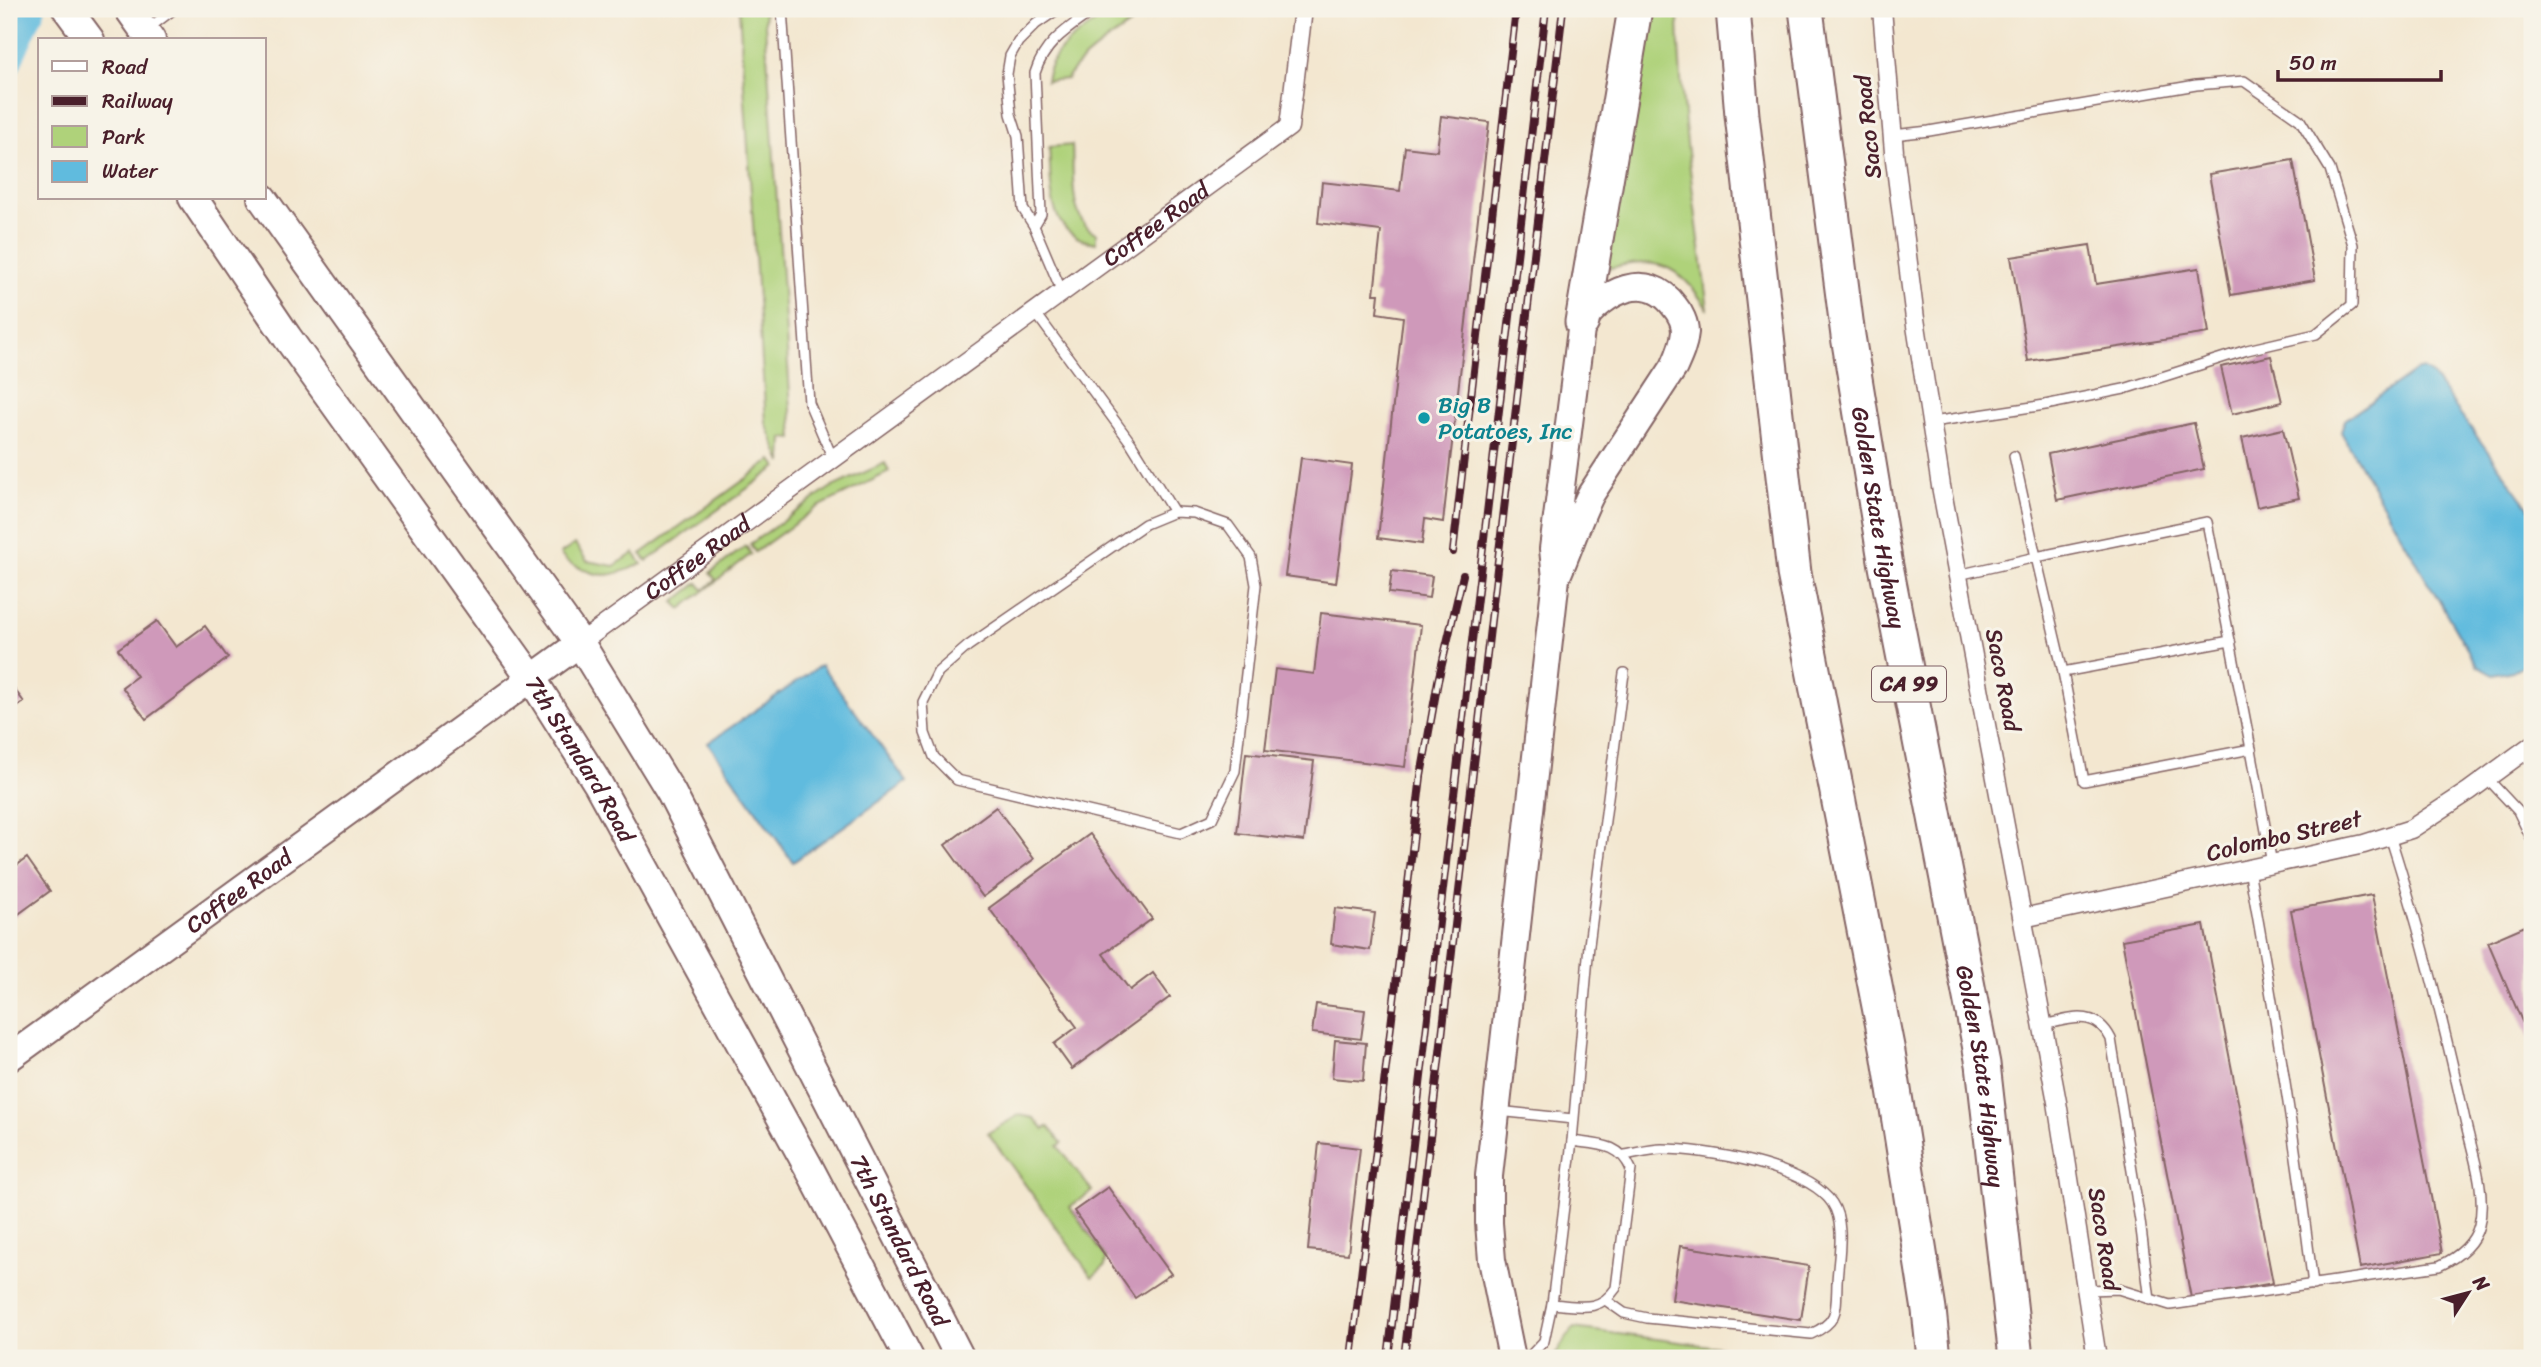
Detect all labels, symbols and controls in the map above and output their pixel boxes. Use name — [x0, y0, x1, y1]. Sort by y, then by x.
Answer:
legend — [38, 38, 266, 200]
scale bar — [2278, 38, 2441, 82]
text: 50 m — [2289, 44, 2337, 82]
text: Road — [102, 48, 149, 86]
street label: Saco Road — [1842, 71, 1894, 181]
text: Railway — [102, 82, 173, 120]
text: Park — [102, 118, 145, 156]
text: Water — [102, 152, 159, 190]
street label: Coffee Road — [1093, 170, 1220, 277]
place label: Big B Potatoes, Inc — [1438, 385, 1573, 452]
street label: Golden State Highway — [1840, 404, 1918, 632]
marker: Big B Potatoes, Inc — [1416, 410, 1432, 426]
street label: Coffee Road — [635, 503, 761, 611]
street label: Saco Road — [1973, 625, 2033, 737]
road number: CA 99 — [1872, 666, 1946, 702]
street label: 7th Standard Road — [514, 667, 648, 852]
street label: Colombo Street — [2202, 798, 2367, 874]
street label: Coffee Road — [176, 837, 303, 944]
street label: Golden State Highway — [1944, 961, 2017, 1190]
street label: 7th Standard Road — [839, 1147, 962, 1336]
street label: Saco Road — [2076, 1184, 2133, 1295]
north arrow — [2432, 1258, 2502, 1328]
text: N — [2464, 1267, 2499, 1299]

